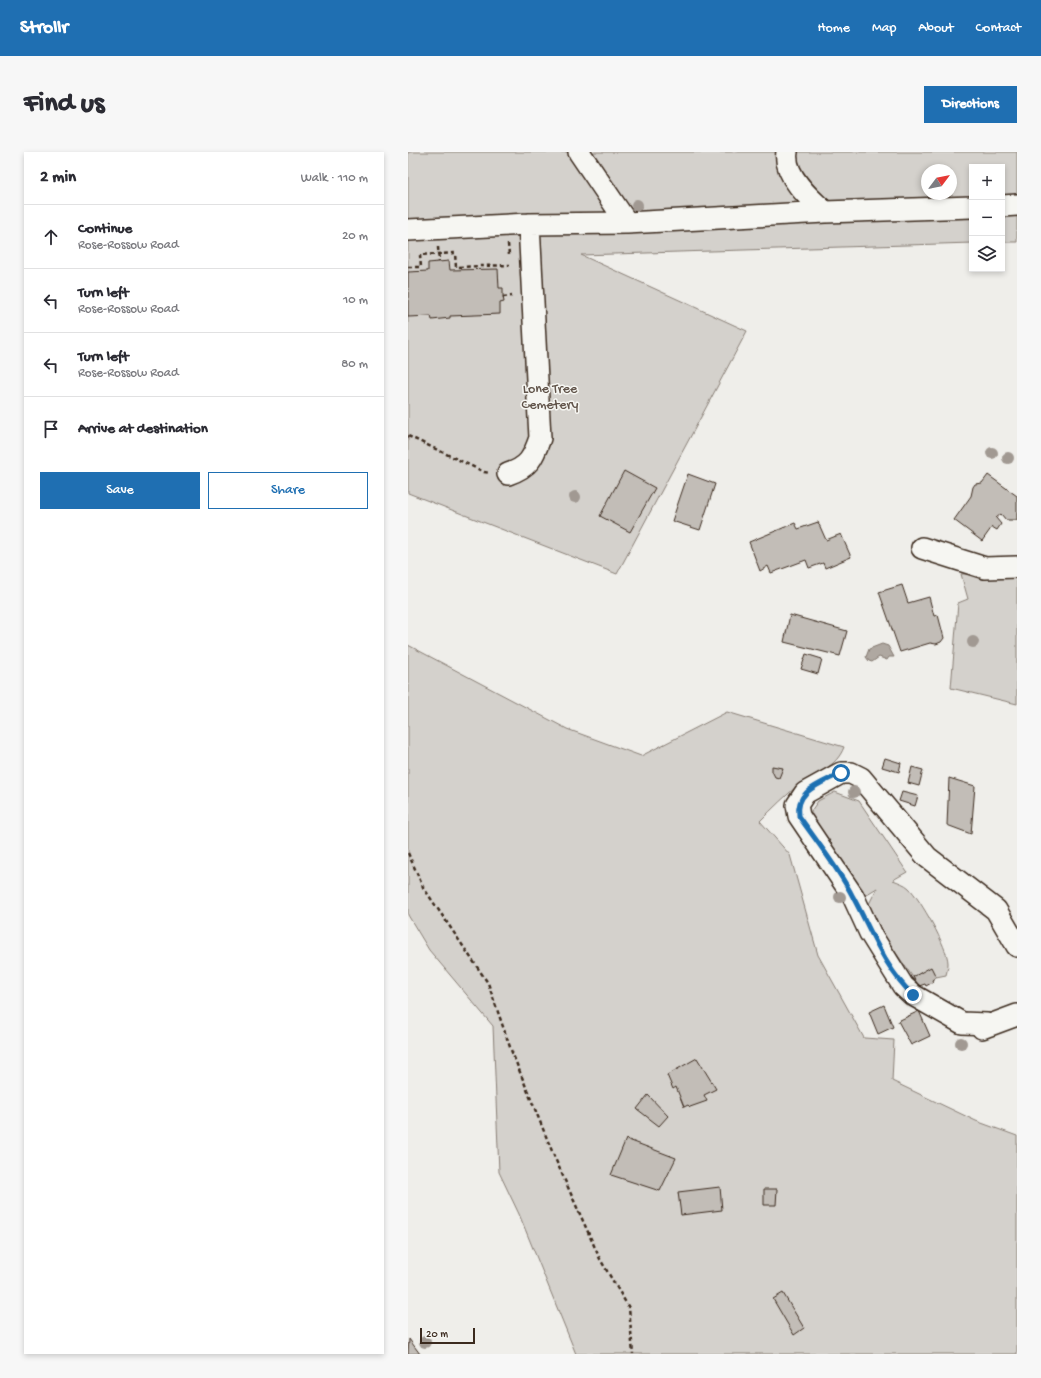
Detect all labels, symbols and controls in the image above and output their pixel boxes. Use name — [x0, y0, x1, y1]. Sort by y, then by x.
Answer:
text: Strollr — [20, 17, 68, 40]
text: Home — [818, 20, 850, 37]
text: Map — [872, 20, 896, 37]
text: About — [918, 20, 954, 37]
text: Contact — [976, 20, 1021, 37]
button: Directions — [924, 86, 1017, 123]
text: Find us — [24, 88, 104, 121]
north arrow — [921, 164, 957, 200]
map controls — [969, 164, 1005, 272]
button: + — [969, 164, 1005, 200]
text: 2 min — [40, 168, 76, 188]
text: Walk · 110 m — [301, 171, 368, 186]
button: − — [969, 200, 1005, 236]
text: Continue — [78, 220, 132, 238]
icon: ahead — [40, 226, 62, 248]
text: 20 m — [342, 229, 368, 244]
button: layers — [969, 236, 1005, 272]
text: Rose-Rossow Road — [78, 238, 179, 253]
text: Turn left — [78, 284, 129, 302]
icon: left — [40, 290, 62, 312]
text: 10 m — [343, 293, 368, 308]
text: Rose-Rossow Road — [78, 302, 179, 317]
text: Turn left — [78, 348, 129, 366]
icon: left — [40, 354, 62, 376]
text: 80 m — [341, 357, 368, 372]
text: Rose-Rossow Road — [78, 366, 179, 381]
park label: Lone Tree Cemetery — [522, 381, 578, 414]
icon: arrive — [40, 418, 62, 440]
text: Arrive at destination — [78, 420, 208, 438]
button: Save — [40, 472, 200, 509]
button: Share — [208, 472, 368, 509]
route start — [832, 764, 850, 782]
route end — [904, 986, 922, 1004]
scale bar — [420, 1326, 475, 1345]
text: 20 m — [426, 1329, 448, 1341]

